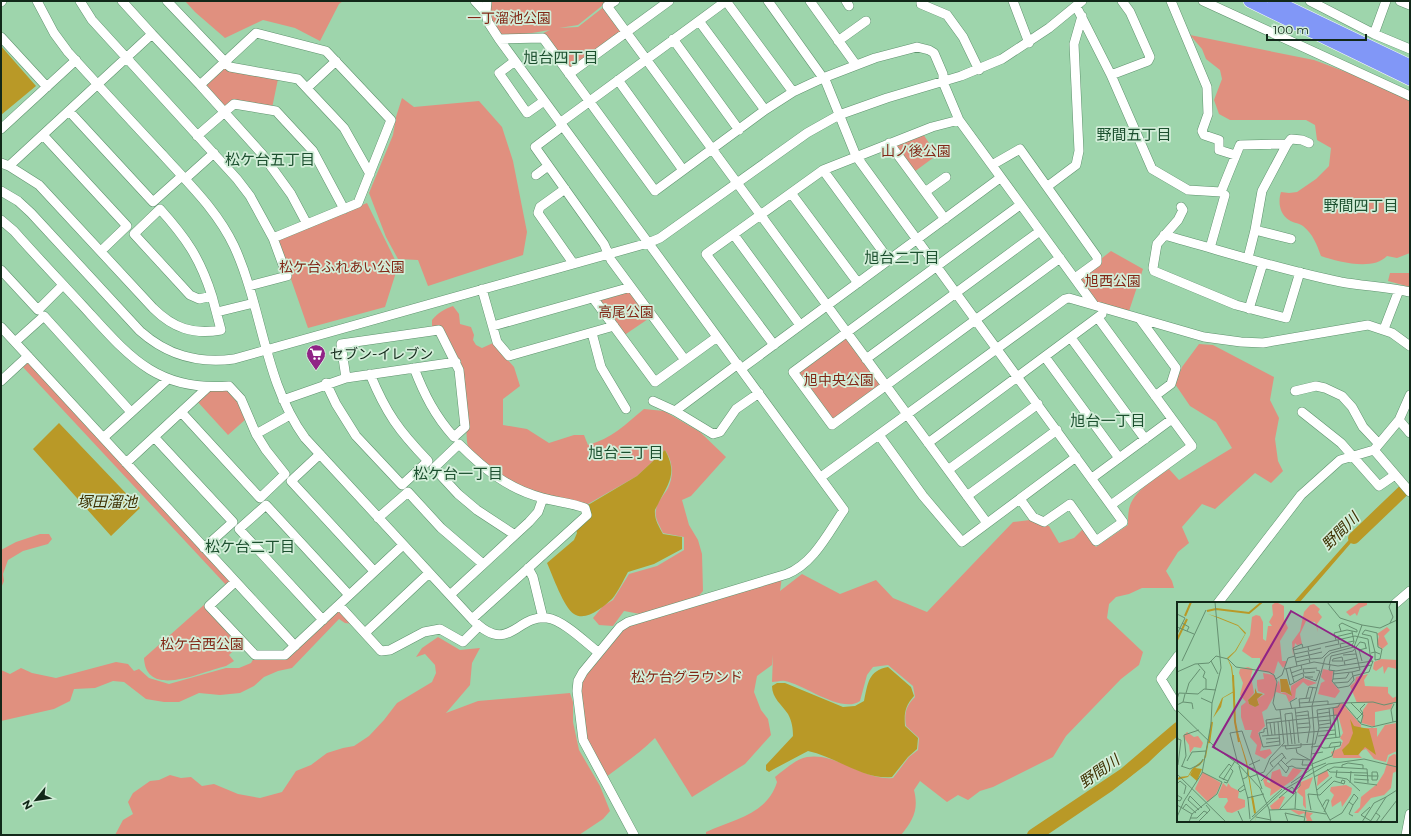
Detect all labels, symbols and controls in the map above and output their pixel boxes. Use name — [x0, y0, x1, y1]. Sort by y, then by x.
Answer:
park label: 一丁溜池公園 — [467, 9, 551, 27]
scale bar — [1267, 16, 1366, 42]
text: 100 m — [1273, 22, 1309, 37]
district label: 旭台四丁目 — [523, 48, 599, 67]
district label: 野間五丁目 — [1096, 125, 1172, 144]
park label: 山ノ後公園 — [881, 142, 951, 160]
district label: 松ケ台五丁目 — [225, 150, 315, 169]
district label: 野間四丁目 — [1323, 196, 1399, 215]
district label: 旭台二丁目 — [864, 248, 940, 267]
park label: 松ケ台ふれあい公園 — [279, 258, 405, 276]
park label: 旭西公園 — [1085, 272, 1141, 290]
park label: 高尾公園 — [598, 303, 654, 321]
supermarket icon: セブン-イレブン — [305, 343, 327, 371]
place label: セブン-イレブン — [330, 345, 433, 363]
park label: 旭中央公園 — [804, 371, 874, 389]
district label: 旭台一丁目 — [1070, 411, 1146, 430]
district label: 旭台三丁目 — [588, 443, 664, 462]
district label: 松ケ台一丁目 — [413, 464, 503, 483]
water label: 塚田溜池 — [77, 492, 139, 511]
water label: 野間川 — [1317, 507, 1364, 554]
district label: 松ケ台二丁目 — [205, 537, 295, 556]
inset map — [1177, 602, 1397, 822]
park label: 松ケ台西公園 — [160, 635, 244, 653]
park label: 松ケ台グラウンド — [631, 668, 743, 686]
water label: 野間川 — [1075, 749, 1125, 792]
north arrow — [16, 780, 56, 820]
text: N — [19, 798, 36, 812]

